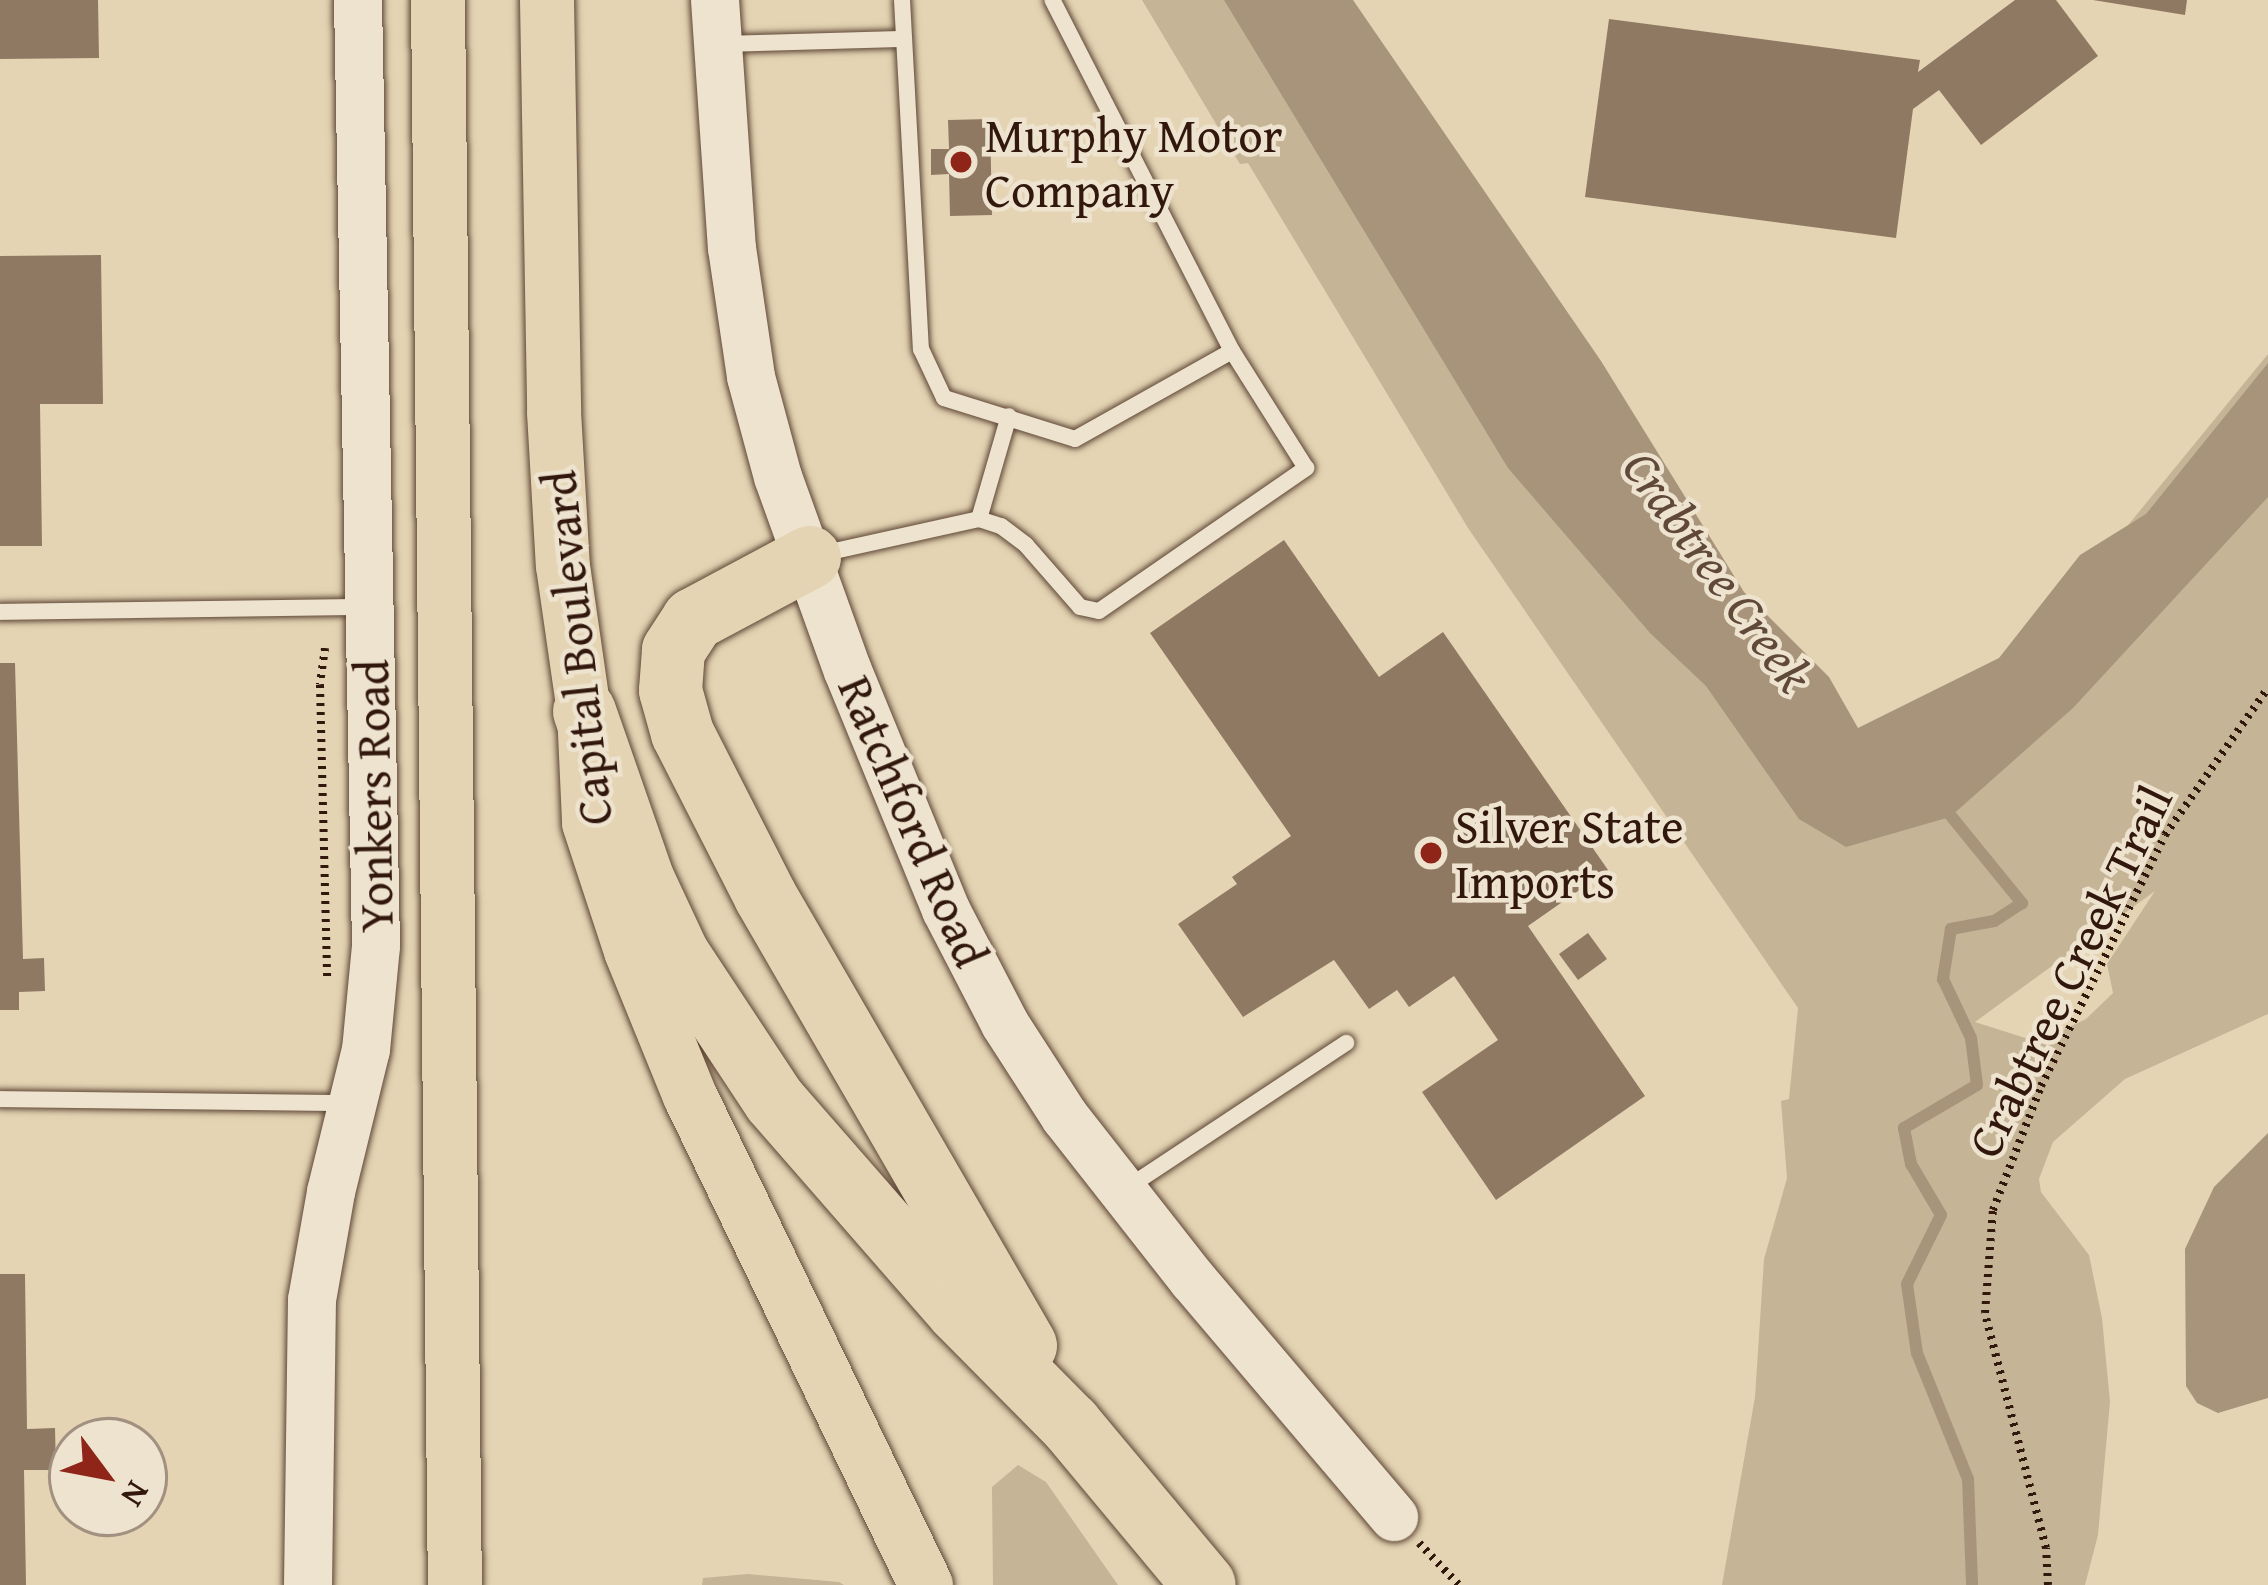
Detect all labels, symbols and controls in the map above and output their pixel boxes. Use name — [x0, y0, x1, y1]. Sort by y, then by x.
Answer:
place label: Murphy Motor Company — [985, 105, 1282, 218]
marker: Murphy Motor Company — [948, 149, 974, 175]
water label: Crabtree Creek — [1610, 439, 1826, 703]
street label: Capital Boulevard — [529, 468, 623, 828]
street label: Yonkers Road — [342, 659, 404, 933]
street label: Ratchford Road — [827, 667, 1001, 975]
street label: Crabtree Creek Trail — [1954, 776, 2184, 1166]
place label: Silver State Imports — [1455, 796, 1684, 909]
marker: Silver State Imports — [1418, 840, 1444, 866]
north arrow — [48, 1417, 168, 1537]
text: N — [110, 1472, 162, 1517]

